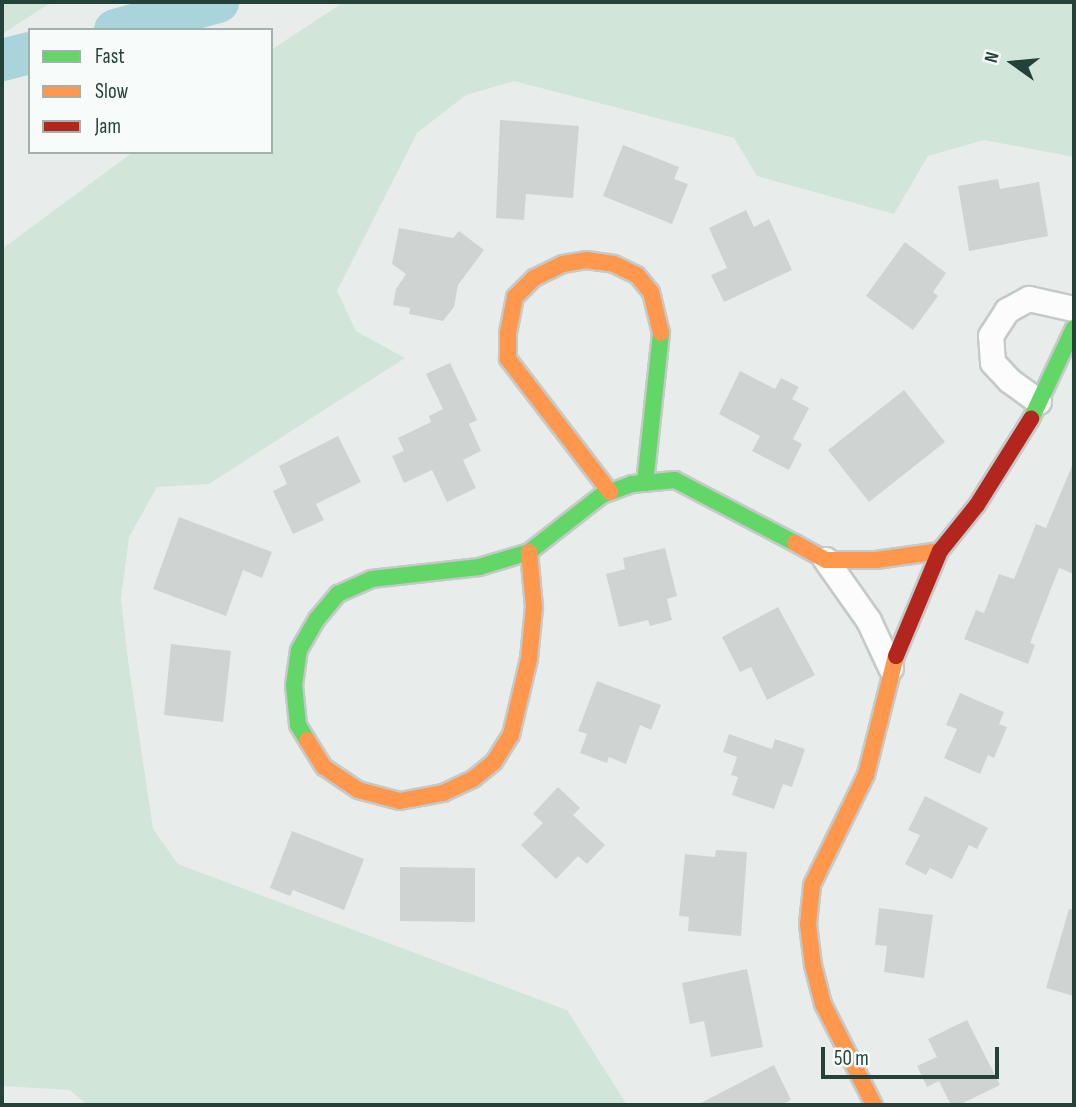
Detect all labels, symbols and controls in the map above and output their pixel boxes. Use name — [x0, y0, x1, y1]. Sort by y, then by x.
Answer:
legend — [28, 28, 273, 154]
north arrow — [978, 28, 1048, 98]
text: Fast — [95, 44, 125, 69]
text: N — [980, 50, 1005, 65]
text: Slow — [95, 79, 128, 104]
text: Jam — [95, 114, 121, 139]
scale bar — [824, 1034, 1002, 1078]
text: 50 m — [834, 1046, 869, 1071]

